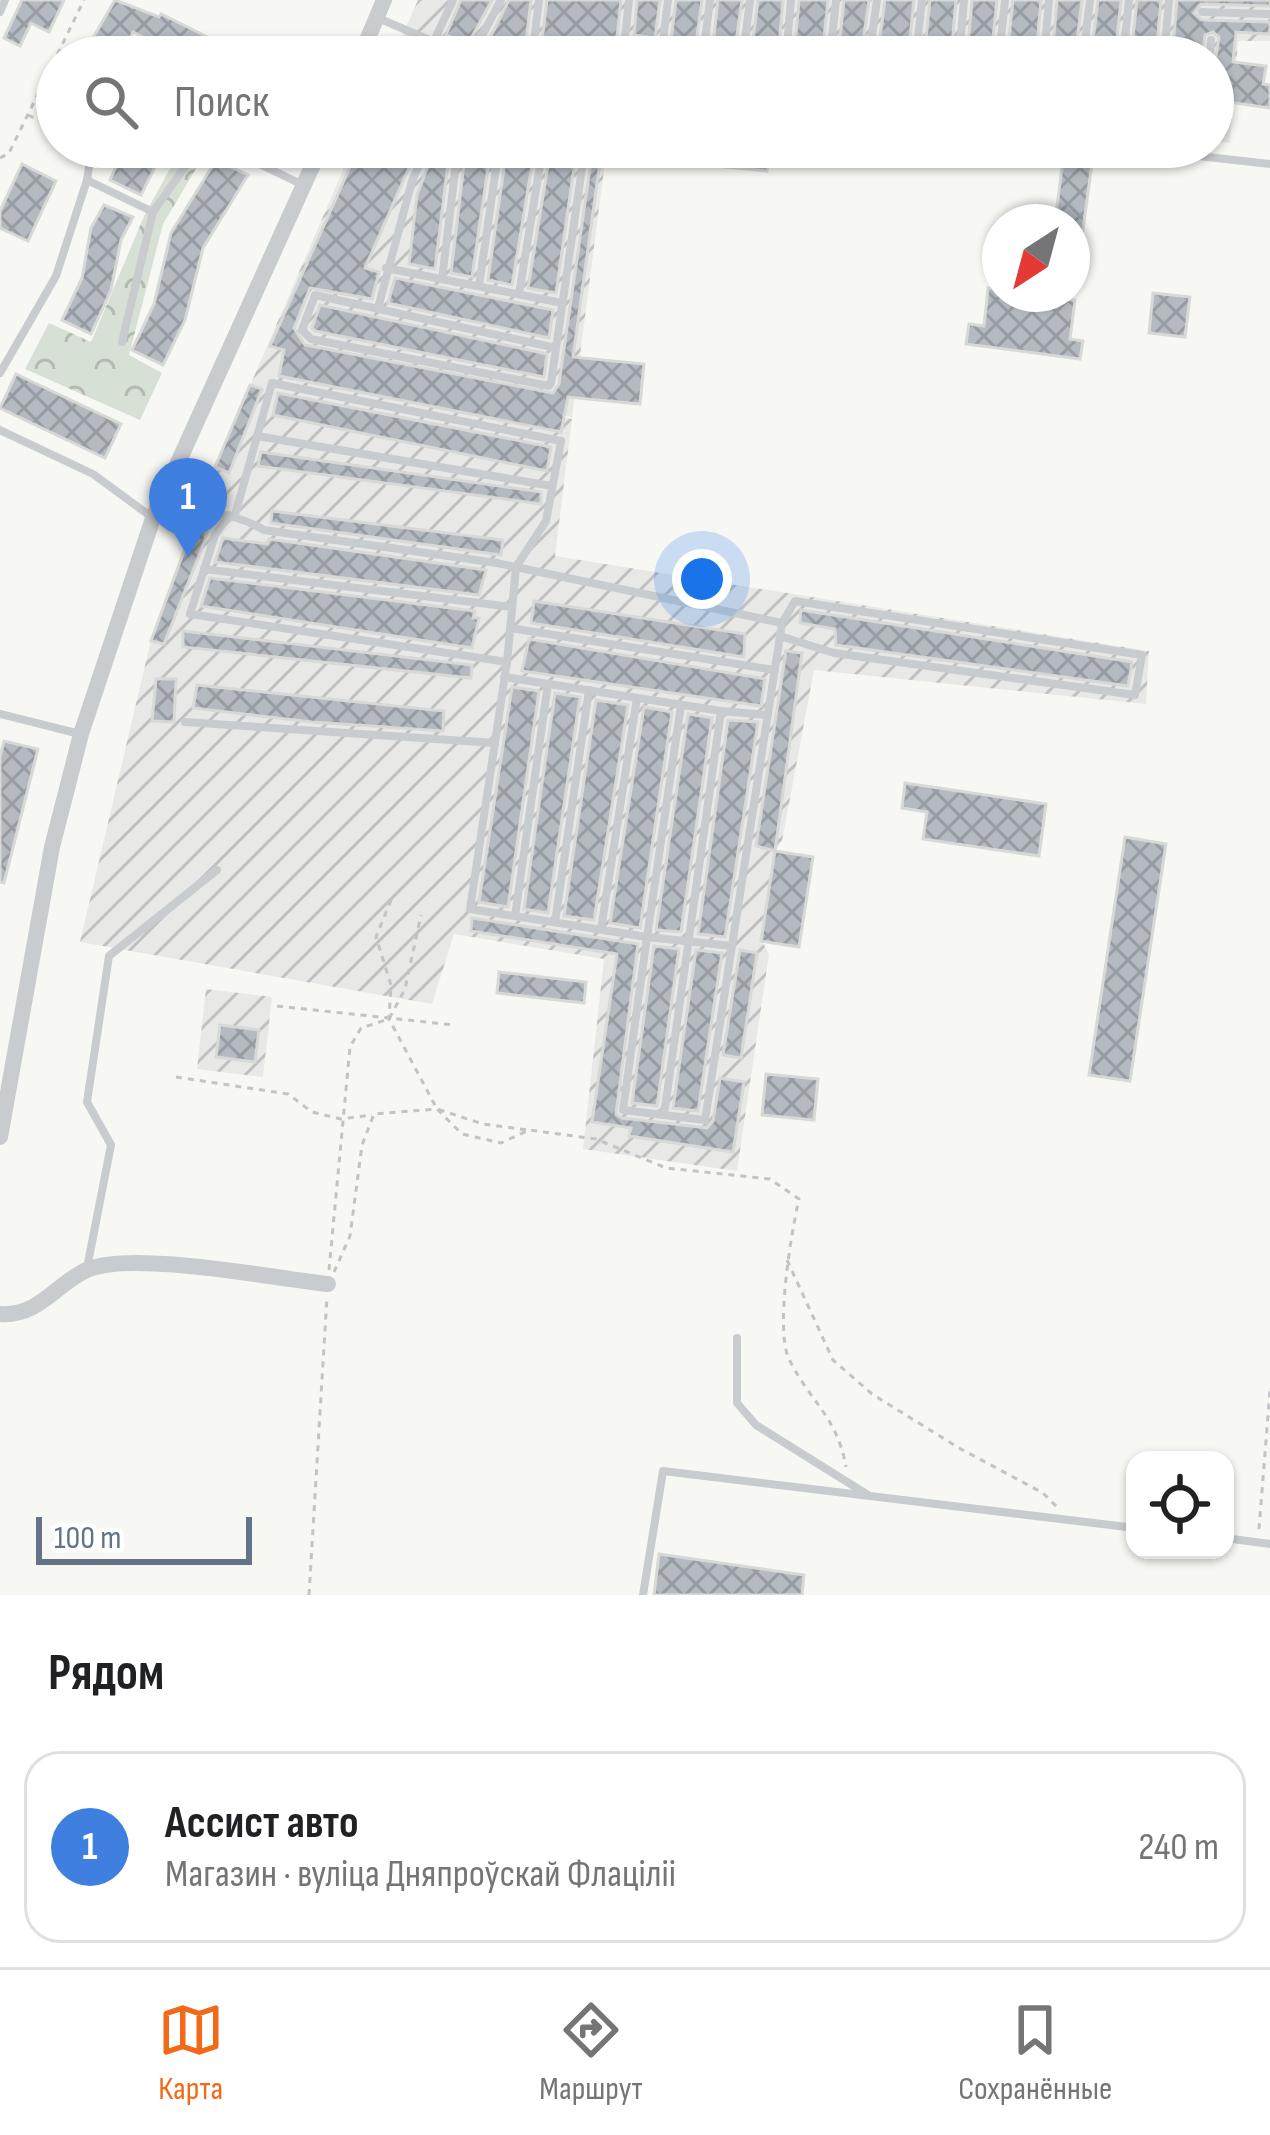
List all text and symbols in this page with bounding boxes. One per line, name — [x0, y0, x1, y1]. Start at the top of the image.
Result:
search box — [36, 36, 1234, 168]
icon: search — [78, 69, 144, 135]
text: Поиск — [174, 75, 269, 130]
north arrow — [982, 204, 1090, 312]
pin: 1 — [149, 458, 227, 557]
your location — [672, 549, 732, 609]
map controls — [1126, 1451, 1234, 1559]
button: locate — [1126, 1451, 1234, 1559]
scale bar — [36, 1511, 252, 1564]
text: 100 m — [54, 1518, 121, 1558]
text: Рядом — [48, 1643, 164, 1704]
text: Ассист авто — [165, 1796, 359, 1851]
text: 1 — [82, 1824, 98, 1871]
text: 240 m — [1138, 1824, 1219, 1871]
text: Магазин · вуліца Дняпроўскай Флаціліі — [165, 1851, 676, 1898]
tab: Карта — [158, 1997, 224, 2109]
tab: Маршрут — [539, 1997, 643, 2109]
tab: Сохранённые — [958, 1997, 1112, 2109]

